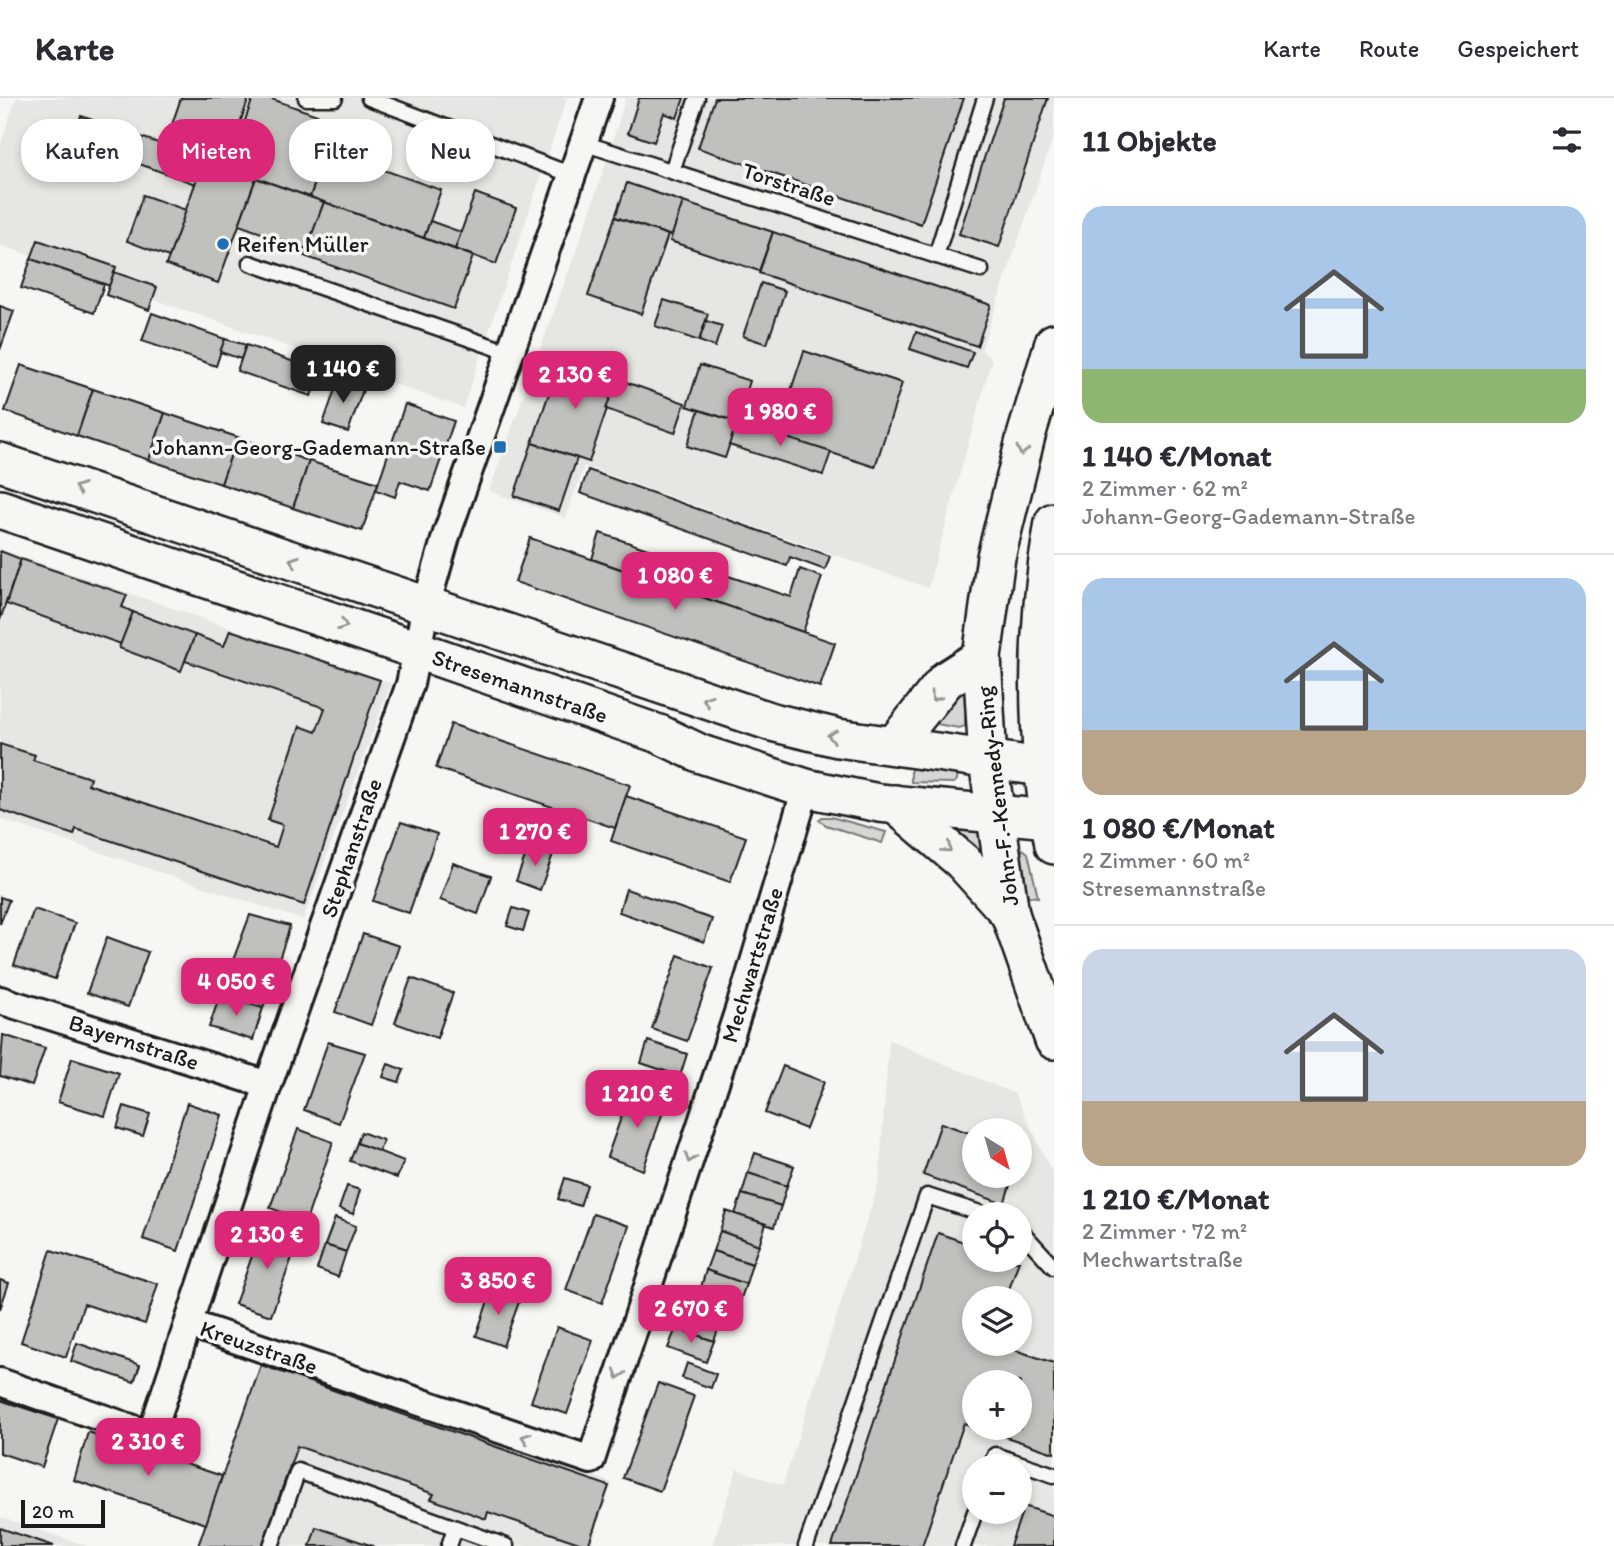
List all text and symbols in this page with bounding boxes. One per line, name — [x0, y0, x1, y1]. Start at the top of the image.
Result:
text: Karte — [35, 29, 114, 68]
text: Karte — [1263, 34, 1321, 63]
text: Route — [1359, 34, 1419, 63]
text: Gespeichert — [1457, 34, 1579, 63]
chip: Kaufen — [21, 119, 143, 182]
chip: Mieten — [157, 119, 275, 182]
chip: Filter — [289, 119, 392, 182]
chip: Neu — [406, 119, 495, 182]
icon: filters — [1548, 121, 1586, 159]
text: 11 Objekte — [1082, 122, 1217, 159]
street label: Torstraße — [739, 156, 839, 212]
place label: Reifen Müller — [237, 230, 369, 258]
marker: Reifen Müller — [215, 236, 231, 252]
icon: home — [1271, 251, 1397, 377]
pin: 1 140 € — [278, 345, 408, 405]
pin: 2 130 € — [510, 352, 640, 411]
text: 1 140 € — [307, 354, 379, 382]
text: 2 130 € — [539, 360, 611, 388]
pin: 1 980 € — [715, 388, 845, 448]
text: 1 980 € — [744, 397, 816, 425]
place label: Johann-Georg-Gademann-Straße — [153, 433, 486, 461]
text: 1 140 €/Monat — [1082, 437, 1271, 474]
marker: Johann-Georg-Gademann-Straße — [492, 439, 508, 455]
one-way arrow — [1016, 445, 1030, 457]
text: 2 Zimmer · 62 m² — [1082, 474, 1248, 502]
one-way arrow — [73, 482, 85, 496]
text: Johann-Georg-Gademann-Straße — [1082, 502, 1415, 530]
pin: 1 080 € — [610, 552, 740, 612]
one-way arrow — [289, 555, 301, 569]
text: 1 080 € — [637, 561, 713, 589]
one-way arrow — [336, 617, 348, 631]
icon: home — [1271, 623, 1397, 749]
street label: Stresemannstraße — [428, 643, 612, 729]
street label: John-F.-Kennedy-Ring — [970, 684, 1024, 908]
one-way arrow — [930, 689, 943, 702]
one-way arrow — [702, 694, 714, 709]
one-way arrow — [826, 730, 838, 745]
street label: Stephanstraße — [314, 775, 388, 921]
pin: 1 270 € — [470, 808, 600, 868]
text: 1 080 €/Monat — [1082, 809, 1274, 846]
text: 1 270 € — [499, 817, 571, 845]
one-way arrow — [939, 840, 952, 852]
text: 2 Zimmer · 60 m² — [1082, 846, 1250, 874]
text: Stresemannstraße — [1082, 874, 1266, 902]
street label: Mechwartstraße — [715, 884, 789, 1046]
pin: 4 050 € — [171, 958, 301, 1018]
text: 4 050 € — [197, 967, 275, 995]
icon: home — [1271, 994, 1397, 1120]
street label: Bayernstraße — [65, 1008, 203, 1076]
pin: 1 210 € — [572, 1070, 702, 1130]
text: 1 210 € — [601, 1079, 673, 1107]
north arrow — [962, 1118, 1032, 1188]
map controls — [962, 1118, 1032, 1524]
one-way arrow — [684, 1152, 698, 1164]
text: 1 210 €/Monat — [1082, 1180, 1269, 1217]
button: locate — [962, 1202, 1032, 1272]
pin: 2 130 € — [202, 1212, 332, 1271]
text: 2 Zimmer · 72 m² — [1082, 1217, 1247, 1245]
text: 2 130 € — [231, 1220, 303, 1248]
text: Mechwartstraße — [1082, 1245, 1243, 1273]
pin: 3 850 € — [433, 1258, 563, 1317]
text: 3 850 € — [461, 1266, 535, 1294]
pin: 2 670 € — [626, 1286, 756, 1345]
button: layers — [962, 1286, 1032, 1356]
text: 2 670 € — [654, 1294, 728, 1322]
street label: Kreuzstraße — [197, 1314, 321, 1380]
one-way arrow — [613, 1368, 627, 1380]
button: + — [962, 1370, 1032, 1440]
pin: 2 310 € — [83, 1418, 213, 1478]
text: 2 310 € — [112, 1427, 184, 1455]
one-way arrow — [521, 1432, 533, 1446]
button: − — [962, 1454, 1032, 1524]
scale bar — [21, 1497, 105, 1529]
text: 20 m — [32, 1500, 74, 1523]

